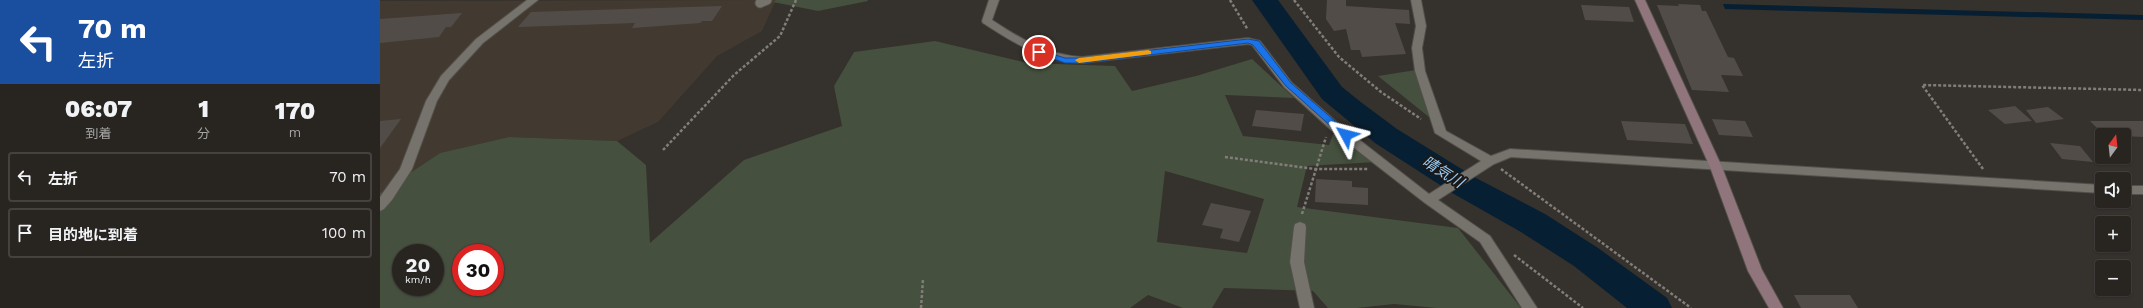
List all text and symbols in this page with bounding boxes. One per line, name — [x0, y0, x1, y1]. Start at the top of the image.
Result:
text: 70 m — [78, 12, 147, 45]
icon: left — [12, 16, 64, 68]
pin — [1022, 35, 1056, 69]
icon: arrive — [1028, 41, 1050, 63]
text: 左折 — [78, 50, 114, 71]
text: 06:07 — [65, 95, 132, 123]
text: 1 — [198, 95, 209, 123]
text: 170 — [275, 97, 315, 125]
position arrow — [1325, 114, 1367, 156]
text: m — [289, 125, 301, 140]
text: 到着 — [86, 126, 112, 141]
text: 分 — [197, 126, 210, 141]
north arrow — [2095, 128, 2131, 164]
map controls — [2095, 128, 2131, 296]
water label: 晴気川 — [1419, 152, 1469, 193]
icon: left — [14, 166, 36, 188]
text: 70 m — [329, 168, 366, 186]
text: 左折 — [48, 170, 78, 188]
button: sound — [2095, 172, 2131, 208]
button: + — [2095, 216, 2131, 252]
icon: arrive — [14, 222, 36, 244]
text: 100 m — [322, 224, 366, 242]
text: 目的地に到着 — [48, 226, 138, 244]
speed limit sign: 30 — [452, 244, 504, 296]
text: 20 — [406, 253, 430, 277]
button: − — [2095, 260, 2131, 296]
text: km/h — [405, 274, 431, 285]

